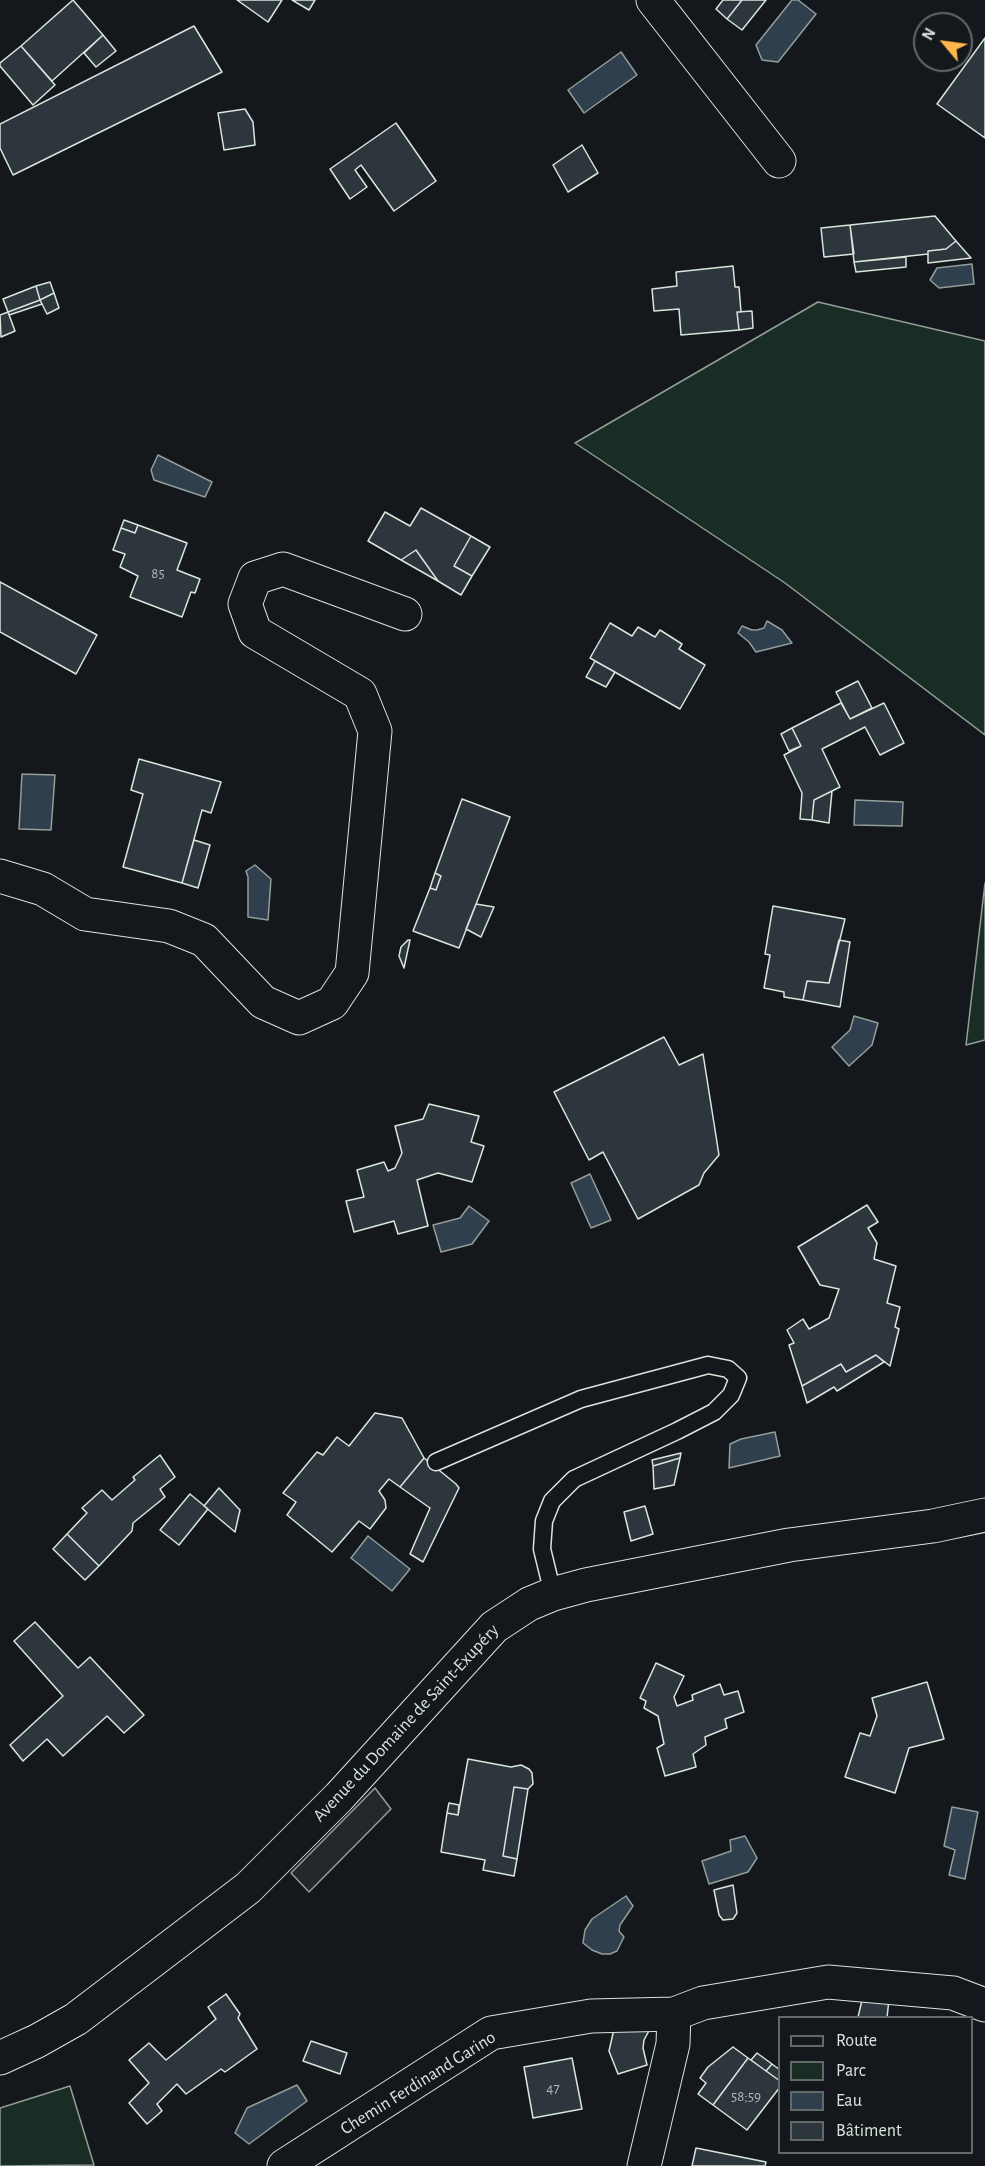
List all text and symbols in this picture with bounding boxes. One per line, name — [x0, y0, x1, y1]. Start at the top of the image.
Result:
north arrow — [913, 12, 973, 72]
text: N — [919, 25, 939, 43]
house number: 85 — [151, 564, 165, 582]
street label: Avenue du Domaine de Saint-Exupéry — [308, 1620, 504, 1826]
legend — [778, 2016, 973, 2154]
street label: Chemin Ferdinand Garino — [336, 2026, 500, 2140]
text: Route — [836, 2032, 877, 2050]
text: Parc — [836, 2062, 866, 2080]
house number: 47 — [546, 2079, 560, 2097]
house number: 58;59 — [731, 2087, 761, 2105]
text: Eau — [836, 2092, 862, 2110]
text: Bâtiment — [836, 2122, 902, 2140]

